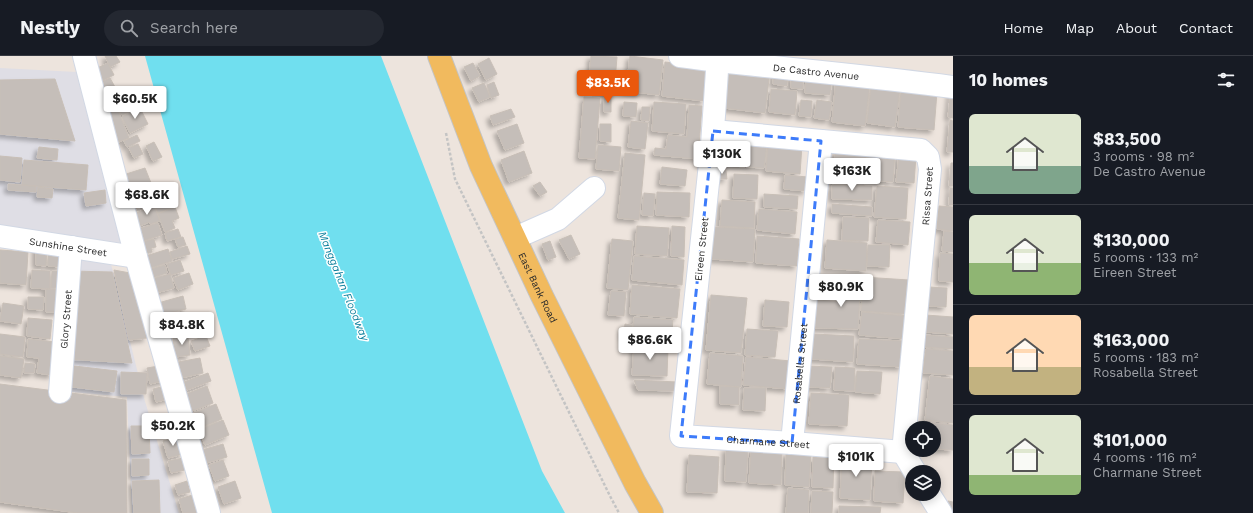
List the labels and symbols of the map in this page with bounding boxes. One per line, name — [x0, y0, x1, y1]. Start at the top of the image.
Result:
street label: De Castro Avenue — [772, 62, 860, 82]
pin: $83.5K — [575, 70, 641, 104]
pin: $60.5K — [102, 86, 168, 120]
pin: $130K — [694, 141, 750, 175]
pin: $163K — [824, 158, 880, 192]
street label: Rissa Street — [920, 166, 935, 226]
pin: $68.6K — [114, 182, 180, 216]
street label: Eireen Street — [693, 216, 710, 282]
water label: Manggahan Floodway — [316, 229, 372, 344]
street label: Sunshine Street — [29, 236, 109, 259]
street label: East Bank Road — [516, 251, 559, 325]
pin: $80.9K — [808, 274, 874, 308]
street label: Glory Street — [58, 289, 74, 349]
pin: $84.8K — [149, 312, 215, 346]
street label: Rosabella Street — [791, 322, 810, 404]
pin: $86.6K — [617, 327, 683, 361]
pin: $50.2K — [140, 413, 206, 447]
street label: Charmane Street — [726, 434, 811, 450]
pin: $101K — [828, 444, 884, 478]

